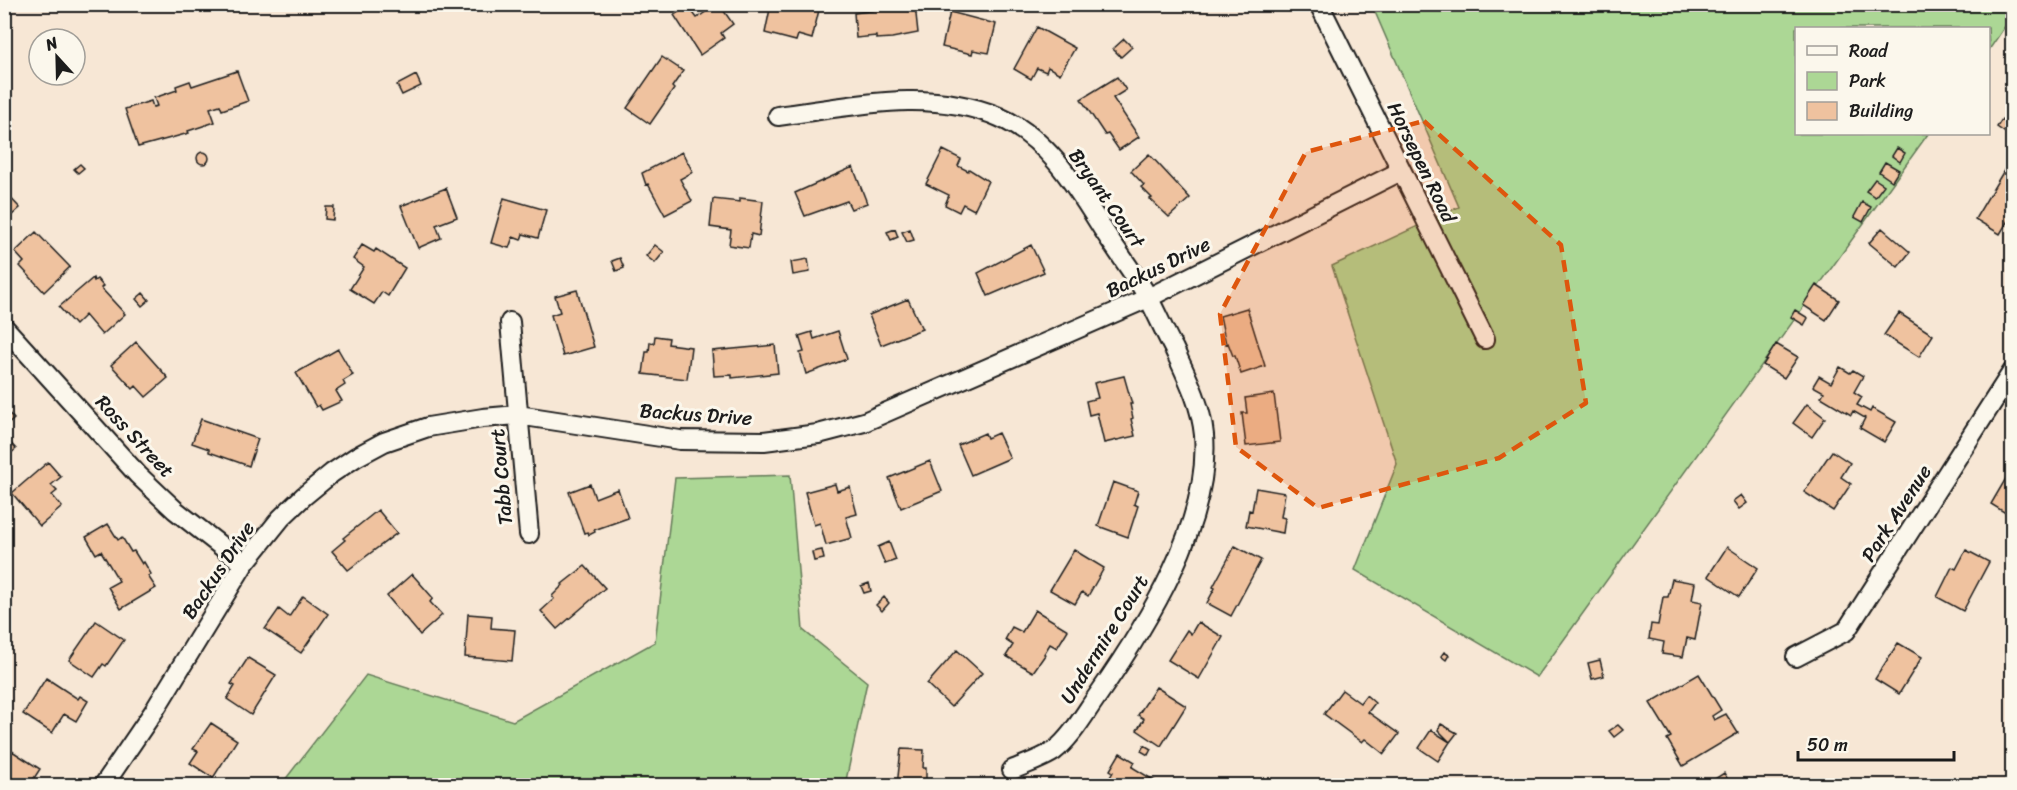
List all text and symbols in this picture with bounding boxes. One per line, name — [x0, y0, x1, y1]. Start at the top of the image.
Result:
north arrow — [27, 27, 87, 87]
legend — [1795, 27, 1990, 135]
text: N — [40, 28, 63, 59]
text: Road — [1849, 35, 1889, 67]
text: Park — [1849, 65, 1886, 97]
text: Building — [1849, 95, 1913, 127]
street label: Horsepen Road — [1377, 96, 1467, 230]
street label: Bryant Court — [1059, 141, 1155, 256]
street label: Backus Drive — [1100, 227, 1217, 308]
street label: Ross Street — [86, 386, 183, 486]
street label: Backus Drive — [639, 393, 753, 436]
street label: Tabb Court — [480, 427, 523, 527]
street label: Park Avenue — [1852, 457, 1941, 569]
street label: Backus Drive — [172, 514, 264, 627]
street label: Undermire Court — [1051, 567, 1158, 711]
scale bar — [1798, 724, 1954, 762]
text: 50 m — [1807, 729, 1848, 761]

